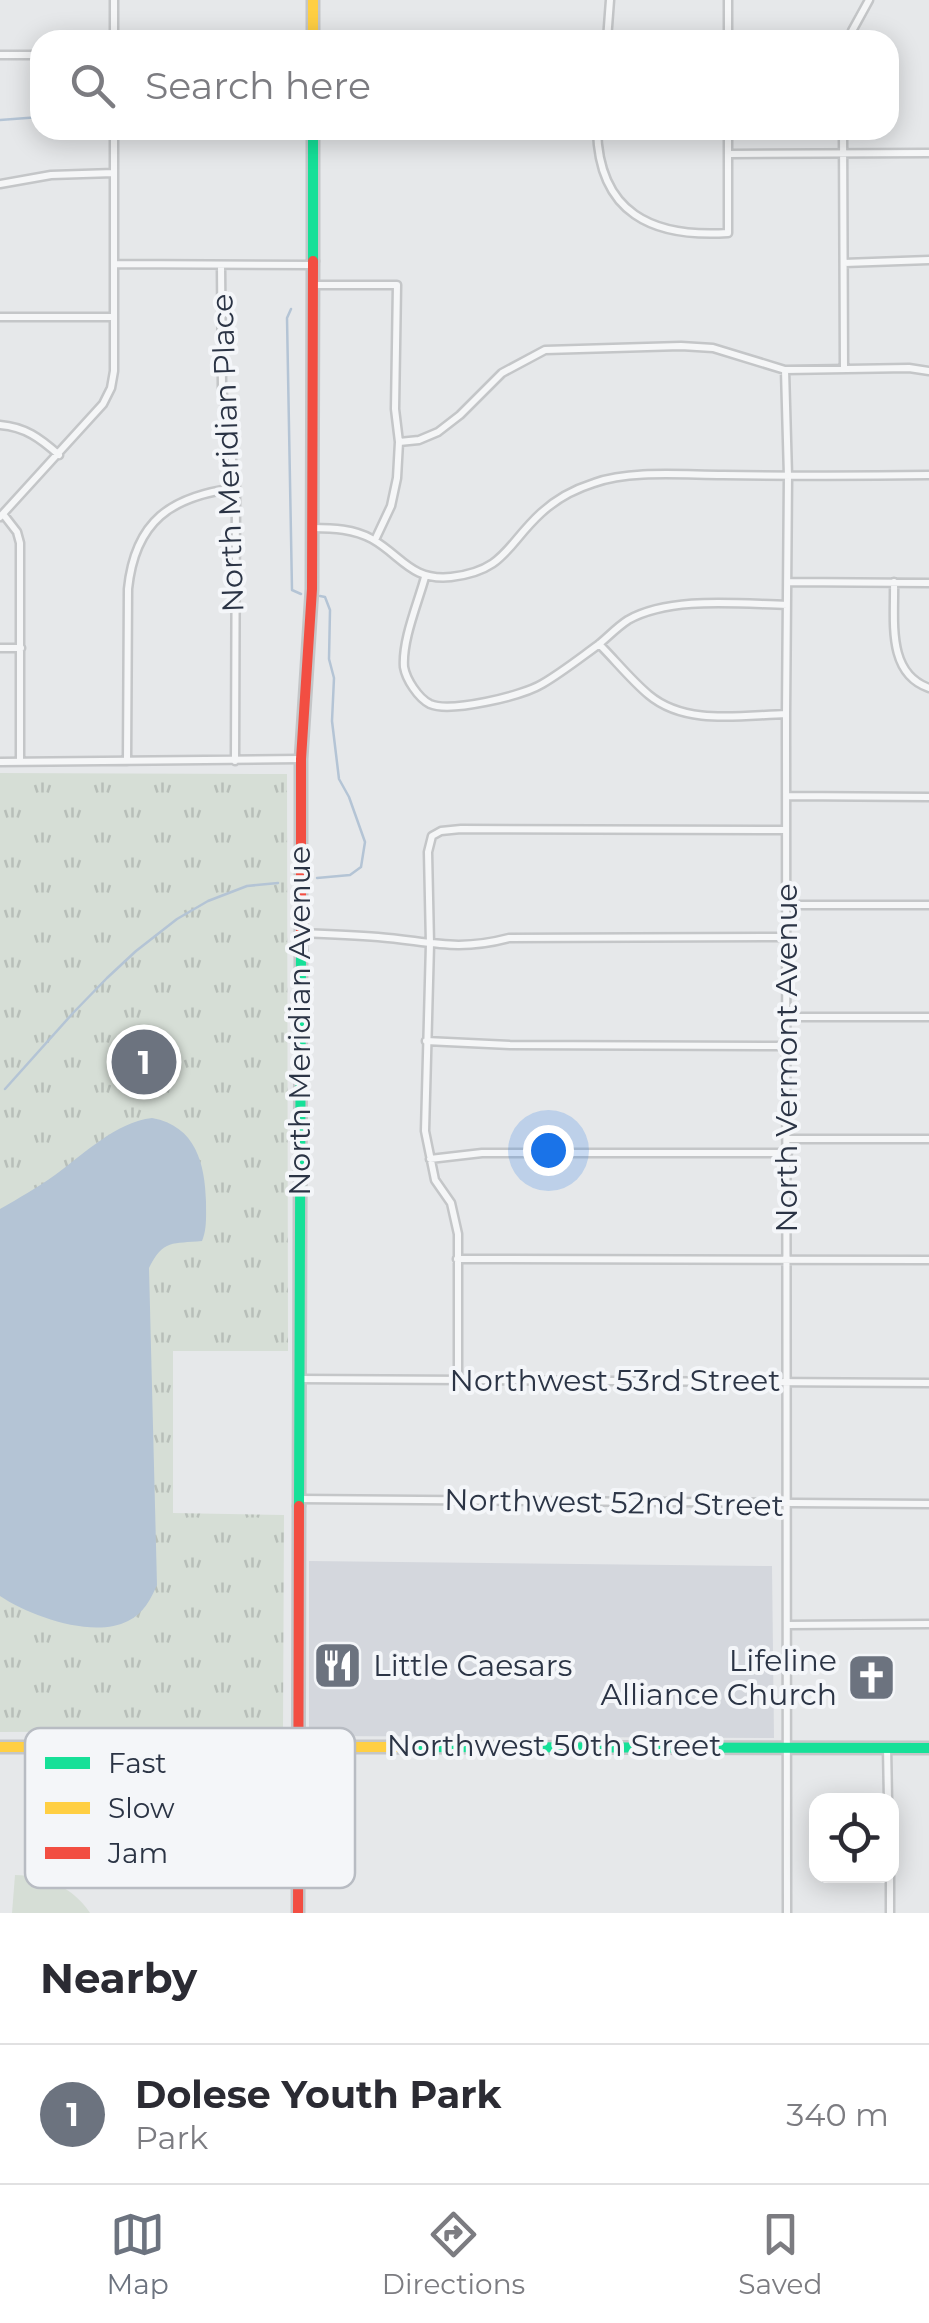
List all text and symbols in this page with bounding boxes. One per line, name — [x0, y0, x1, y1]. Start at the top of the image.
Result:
search box — [30, 30, 899, 140]
icon: search — [65, 58, 120, 113]
text: Search here — [145, 62, 371, 109]
street label: North Meridian Place — [203, 293, 252, 613]
street label: North Meridian Avenue — [281, 846, 318, 1196]
street label: North Vermont Avenue — [768, 883, 805, 1233]
pin: 1 — [112, 1024, 176, 1100]
your location — [523, 1125, 574, 1176]
street label: Northwest 53rd Street — [450, 1362, 780, 1399]
street label: Northwest 52nd Street — [444, 1481, 784, 1524]
restaurant icon: Little Caesars — [312, 1640, 364, 1692]
place label: Lifeline Alliance Church — [600, 1642, 837, 1713]
place label: Little Caesars — [373, 1647, 572, 1684]
church icon: Lifeline Alliance Church — [846, 1652, 898, 1704]
street label: Northwest 50th Street — [387, 1727, 721, 1764]
legend — [25, 1728, 355, 1888]
text: Fast — [108, 1746, 167, 1780]
text: Slow — [108, 1791, 175, 1825]
map controls — [809, 1793, 899, 1883]
button: locate — [809, 1793, 899, 1883]
text: Jam — [107, 1836, 168, 1870]
text: Nearby — [40, 1952, 197, 2004]
text: Dolese Youth Park — [135, 2071, 501, 2118]
text: 1 — [66, 2095, 79, 2134]
text: 340 m — [786, 2095, 889, 2134]
text: Park — [135, 2118, 208, 2157]
tab: Map — [107, 2207, 169, 2301]
tab: Directions — [382, 2207, 525, 2301]
tab: Saved — [738, 2207, 822, 2301]

